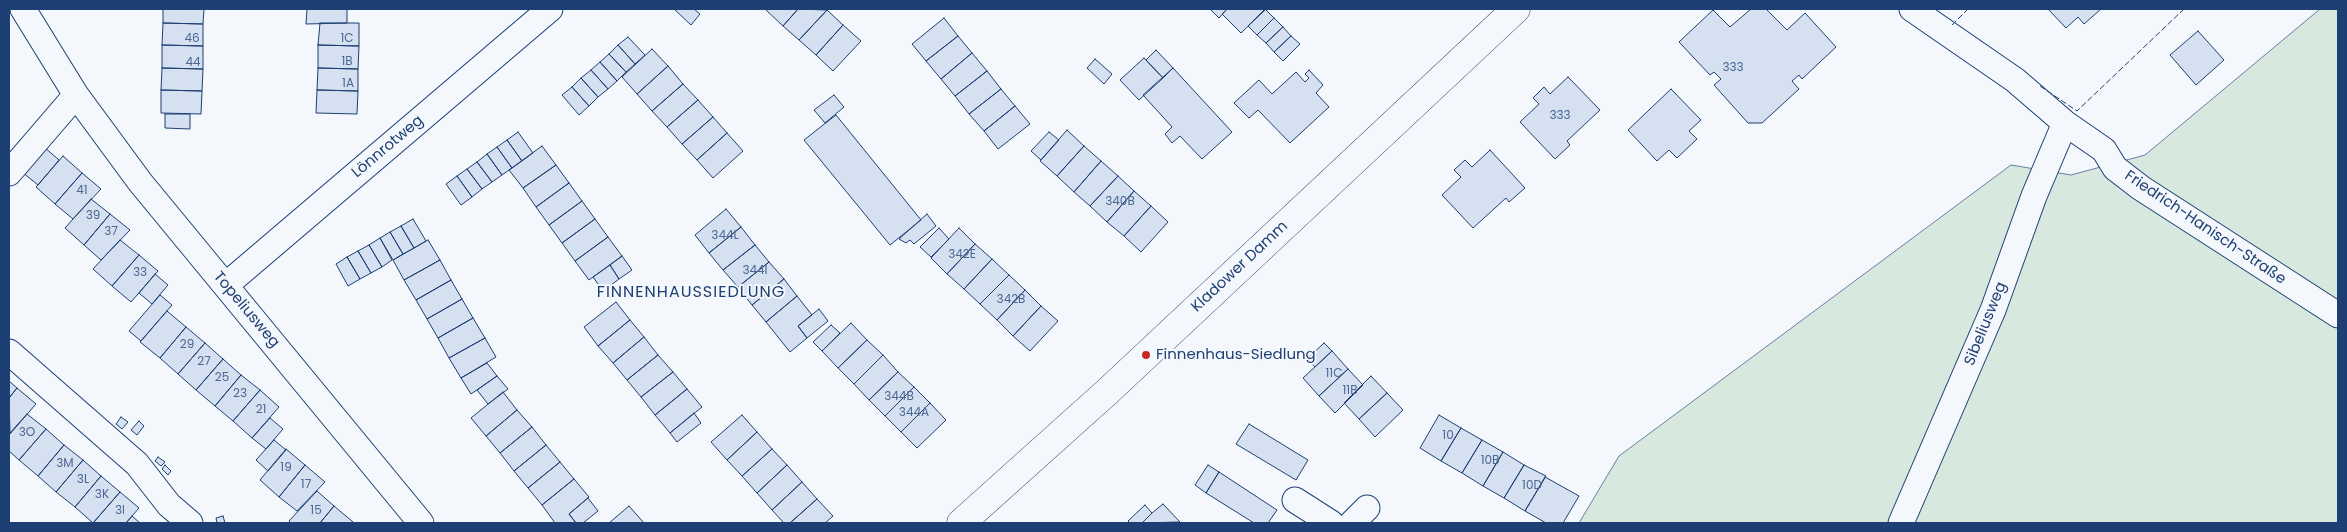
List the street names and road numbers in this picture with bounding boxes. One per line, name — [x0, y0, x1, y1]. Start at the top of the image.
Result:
street label: Lönnrotweg — [349, 112, 427, 182]
street label: Friedrich-Hanisch-Straße — [2121, 167, 2289, 289]
street label: Kladower Damm — [1188, 218, 1292, 316]
street label: Topeliusweg — [209, 268, 283, 352]
street label: Sibeliusweg — [1961, 280, 2011, 368]

